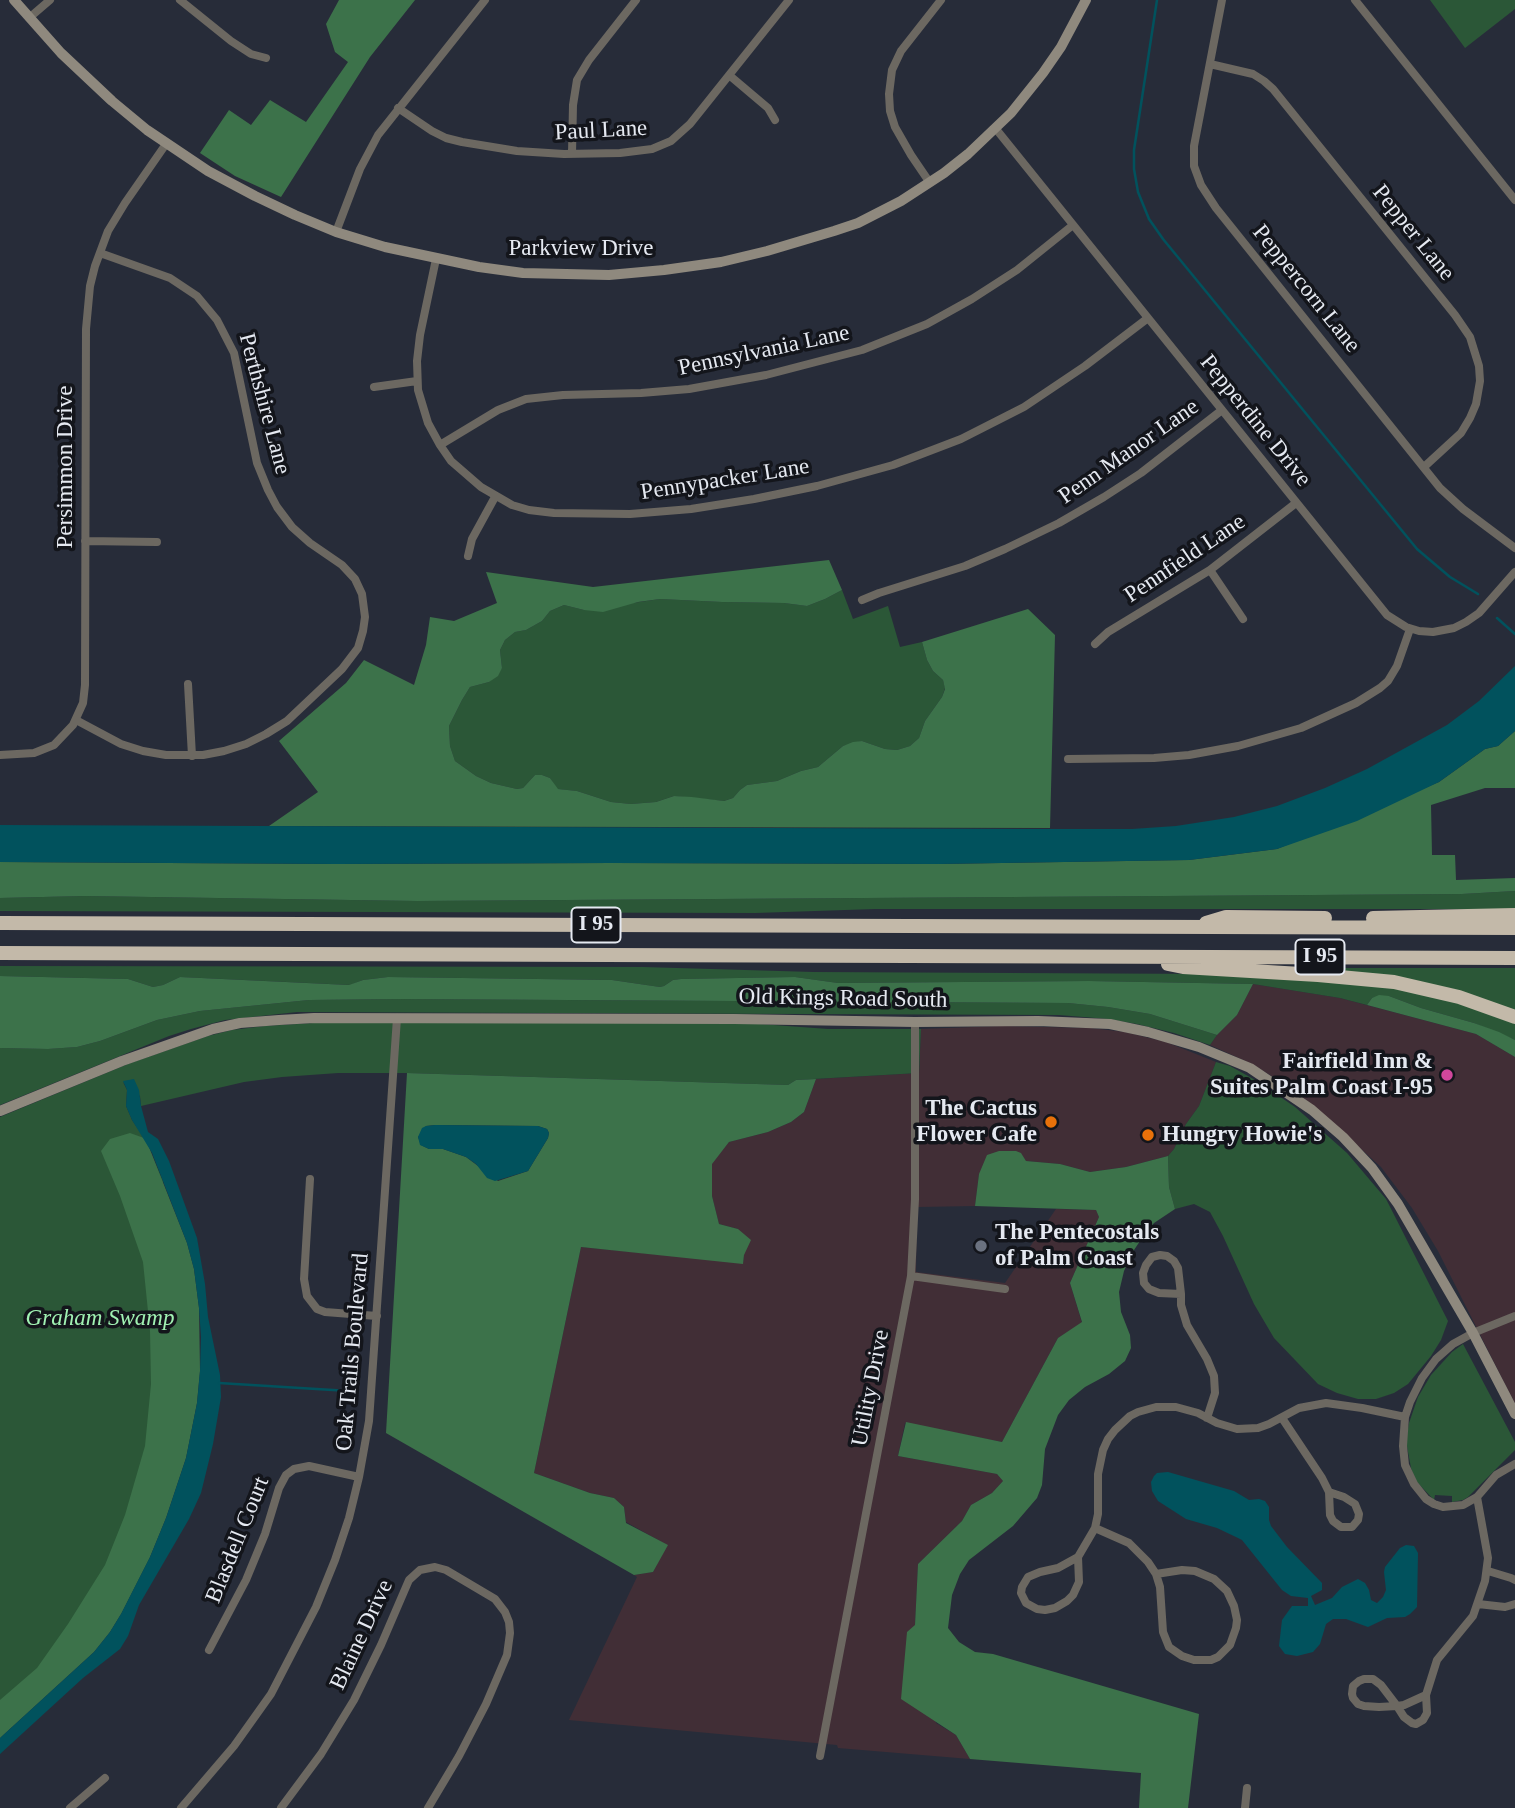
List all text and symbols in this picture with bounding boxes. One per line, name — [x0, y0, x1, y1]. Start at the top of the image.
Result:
street label: Paul Lane — [554, 115, 648, 147]
street label: Pepper Lane — [1366, 179, 1460, 287]
street label: Peppercorn Lane — [1246, 220, 1366, 358]
street label: Parkview Drive — [509, 235, 653, 263]
street label: Pennsylvania Lane — [676, 319, 852, 383]
street label: Perthshire Lane — [232, 330, 296, 478]
street label: Pepperdine Drive — [1193, 350, 1317, 492]
street label: Persimmon Drive — [52, 386, 80, 548]
street label: Penn Manor Lane — [1054, 393, 1204, 511]
street label: Pennypacker Lane — [639, 453, 811, 507]
street label: Pennfield Lane — [1119, 508, 1251, 610]
road number: I 95 — [572, 908, 620, 942]
road number: I 95 — [1296, 940, 1344, 974]
street label: Old Kings Road South — [738, 983, 948, 1015]
place label: Fairfield Inn & Suites Palm Coast I-95 — [1210, 1048, 1433, 1102]
marker: Fairfield Inn & Suites Palm Coast I-95 — [1439, 1067, 1455, 1083]
place label: The Cactus Flower Cafe — [916, 1095, 1037, 1149]
marker: The Cactus Flower Cafe — [1043, 1114, 1059, 1130]
place label: Hungry Howie's — [1162, 1121, 1322, 1149]
marker: Hungry Howie's — [1140, 1127, 1156, 1143]
place label: The Pentecostals of Palm Coast — [995, 1219, 1159, 1273]
marker: The Pentecostals of Palm Coast — [973, 1238, 989, 1254]
street label: Oak Trails Boulevard — [331, 1252, 375, 1452]
park label: Graham Swamp — [26, 1305, 174, 1333]
street label: Utility Drive — [846, 1327, 896, 1449]
street label: Blasdell Court — [200, 1473, 276, 1607]
street label: Blaine Drive — [325, 1576, 399, 1694]

